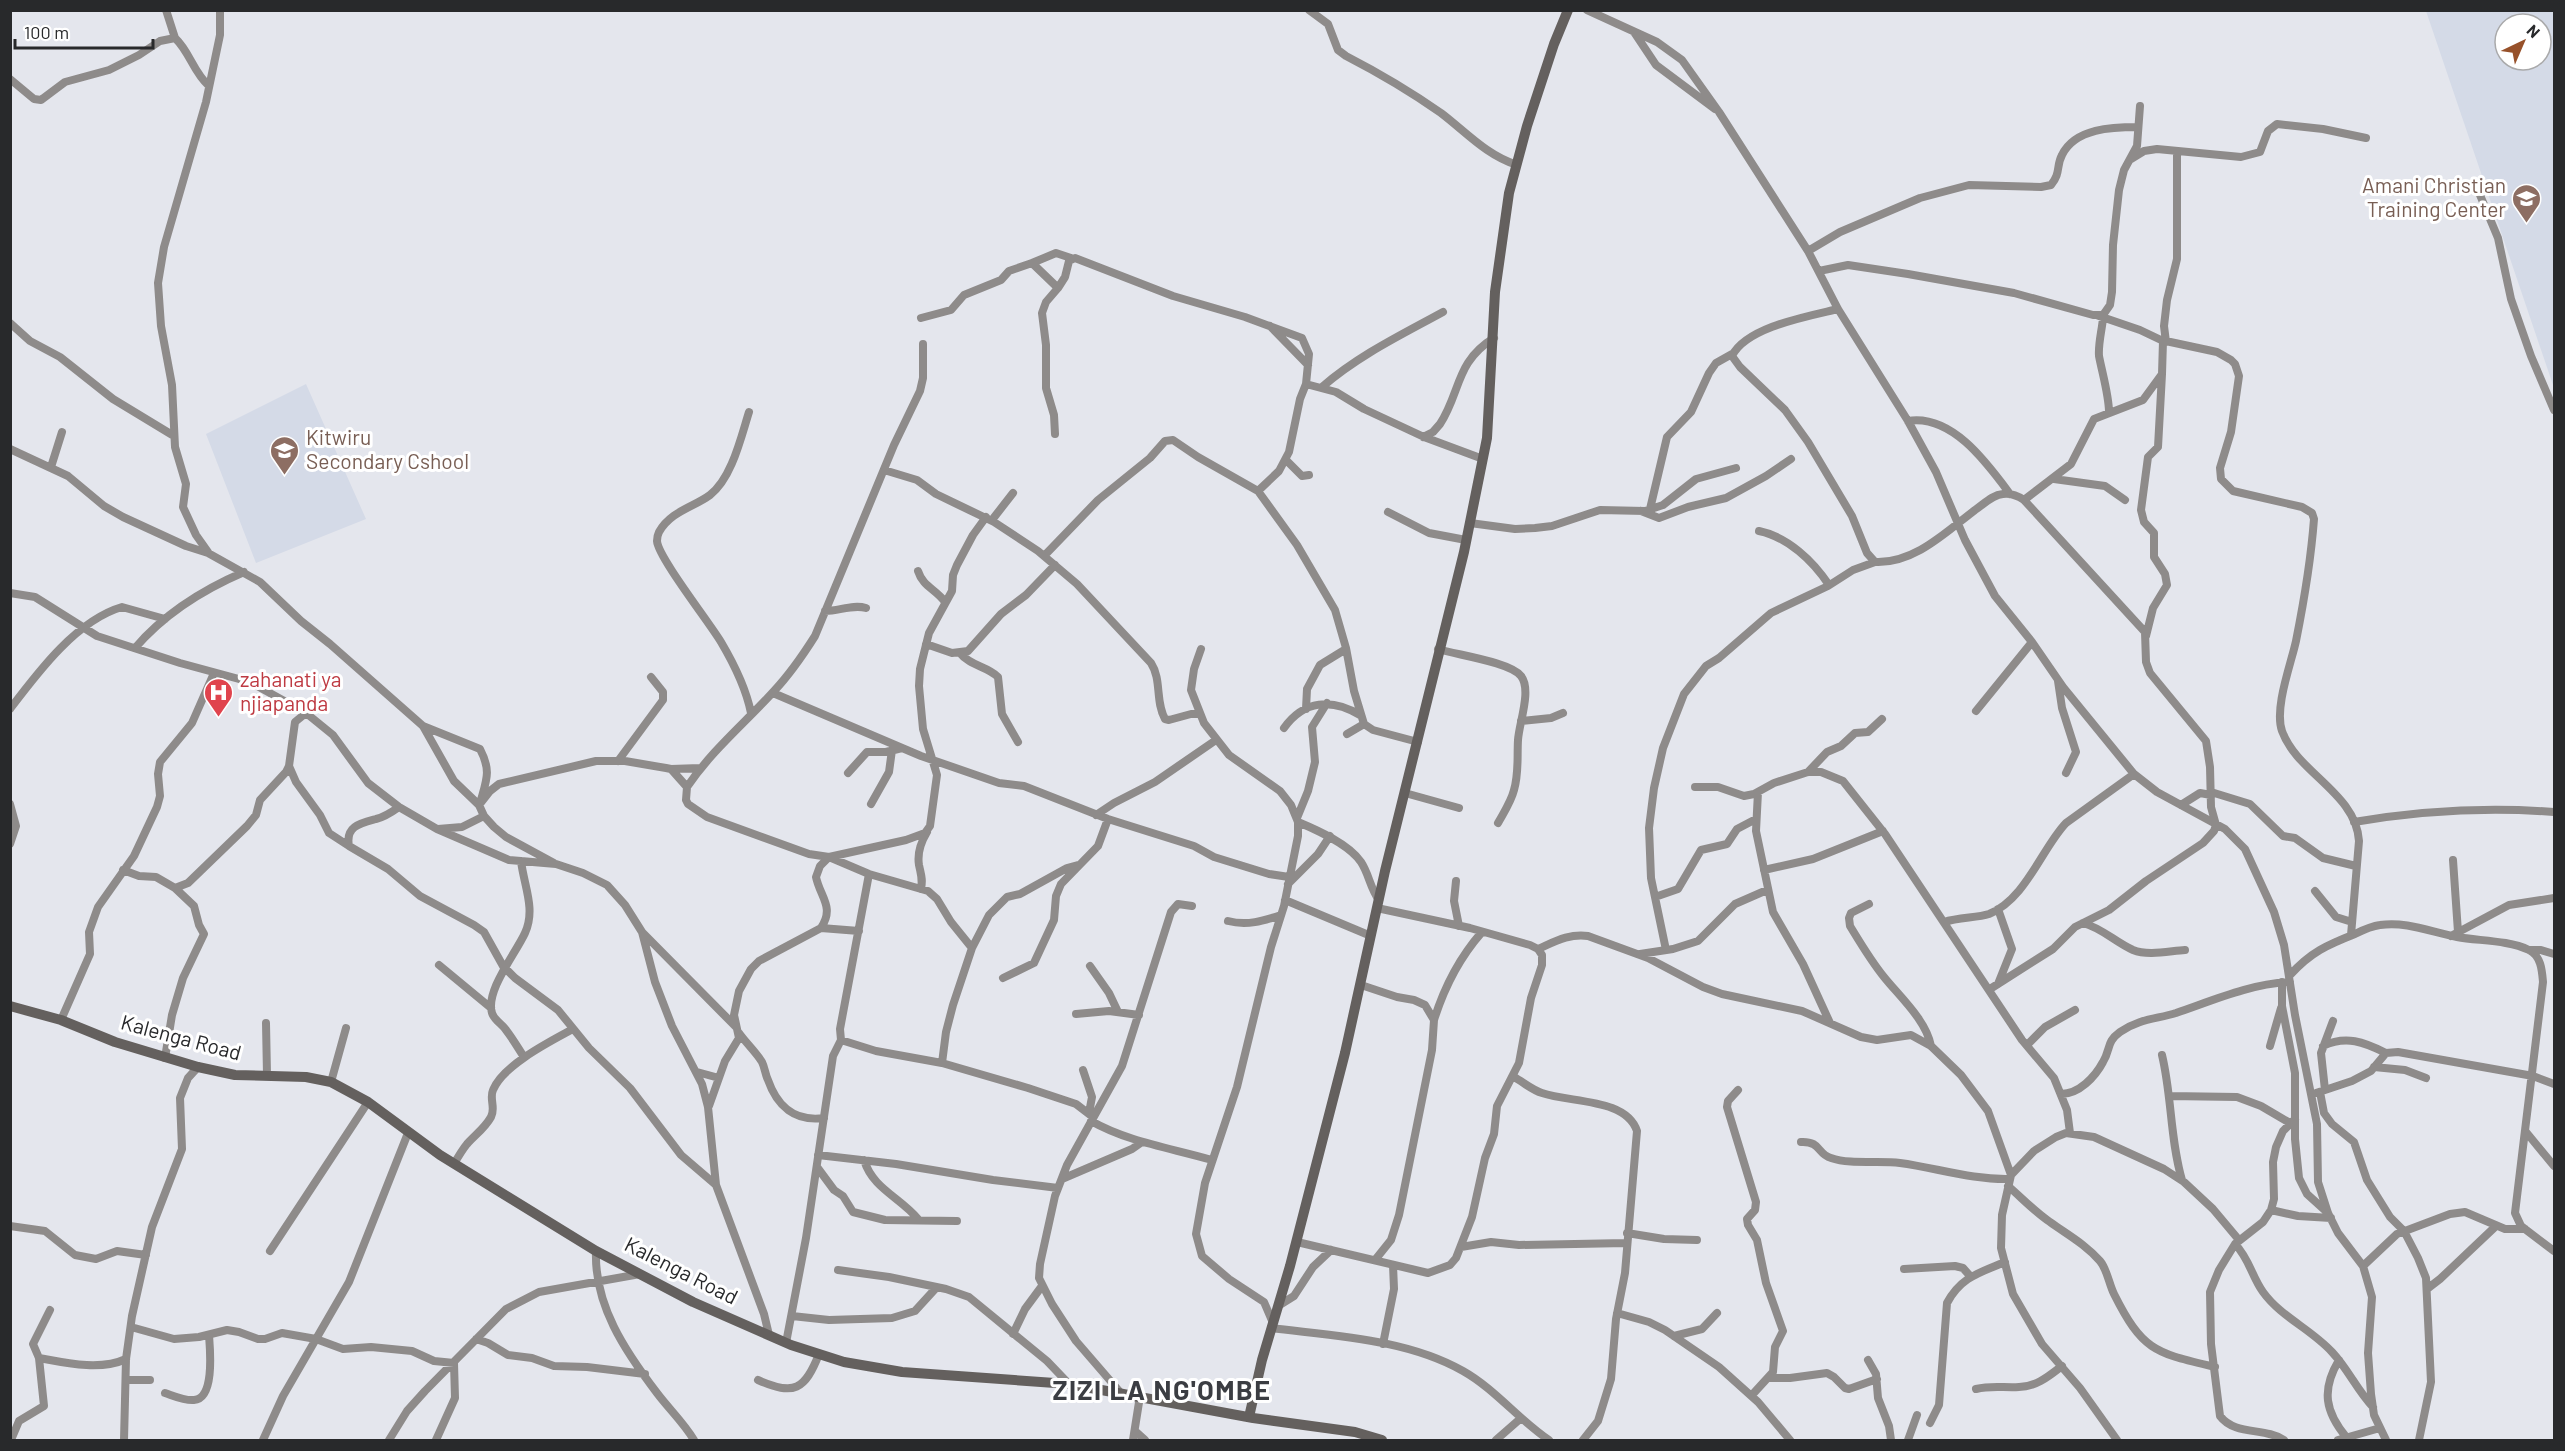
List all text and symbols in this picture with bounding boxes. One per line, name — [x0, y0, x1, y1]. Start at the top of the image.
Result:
scale bar — [15, 12, 153, 50]
north arrow — [2493, 12, 2553, 72]
text: N — [2523, 20, 2544, 41]
text: 100 m — [24, 21, 69, 43]
place label: Amani Christian Training Center — [2362, 172, 2506, 221]
school or university icon: Amani Christian Training Center — [2511, 182, 2543, 224]
place label: Kitwiru Secondary Cshool — [306, 424, 469, 473]
school or university icon: Kitwiru Secondary Cshool — [269, 434, 301, 476]
place label: zahanati ya njiapanda — [240, 666, 341, 715]
hospital icon: zahanati ya njiapanda — [203, 676, 235, 718]
street label: Kalenga Road — [118, 1008, 244, 1065]
street label: Kalenga Road — [621, 1230, 742, 1309]
district label: ZIZI LA NG'OMBE — [1052, 1373, 1272, 1405]

